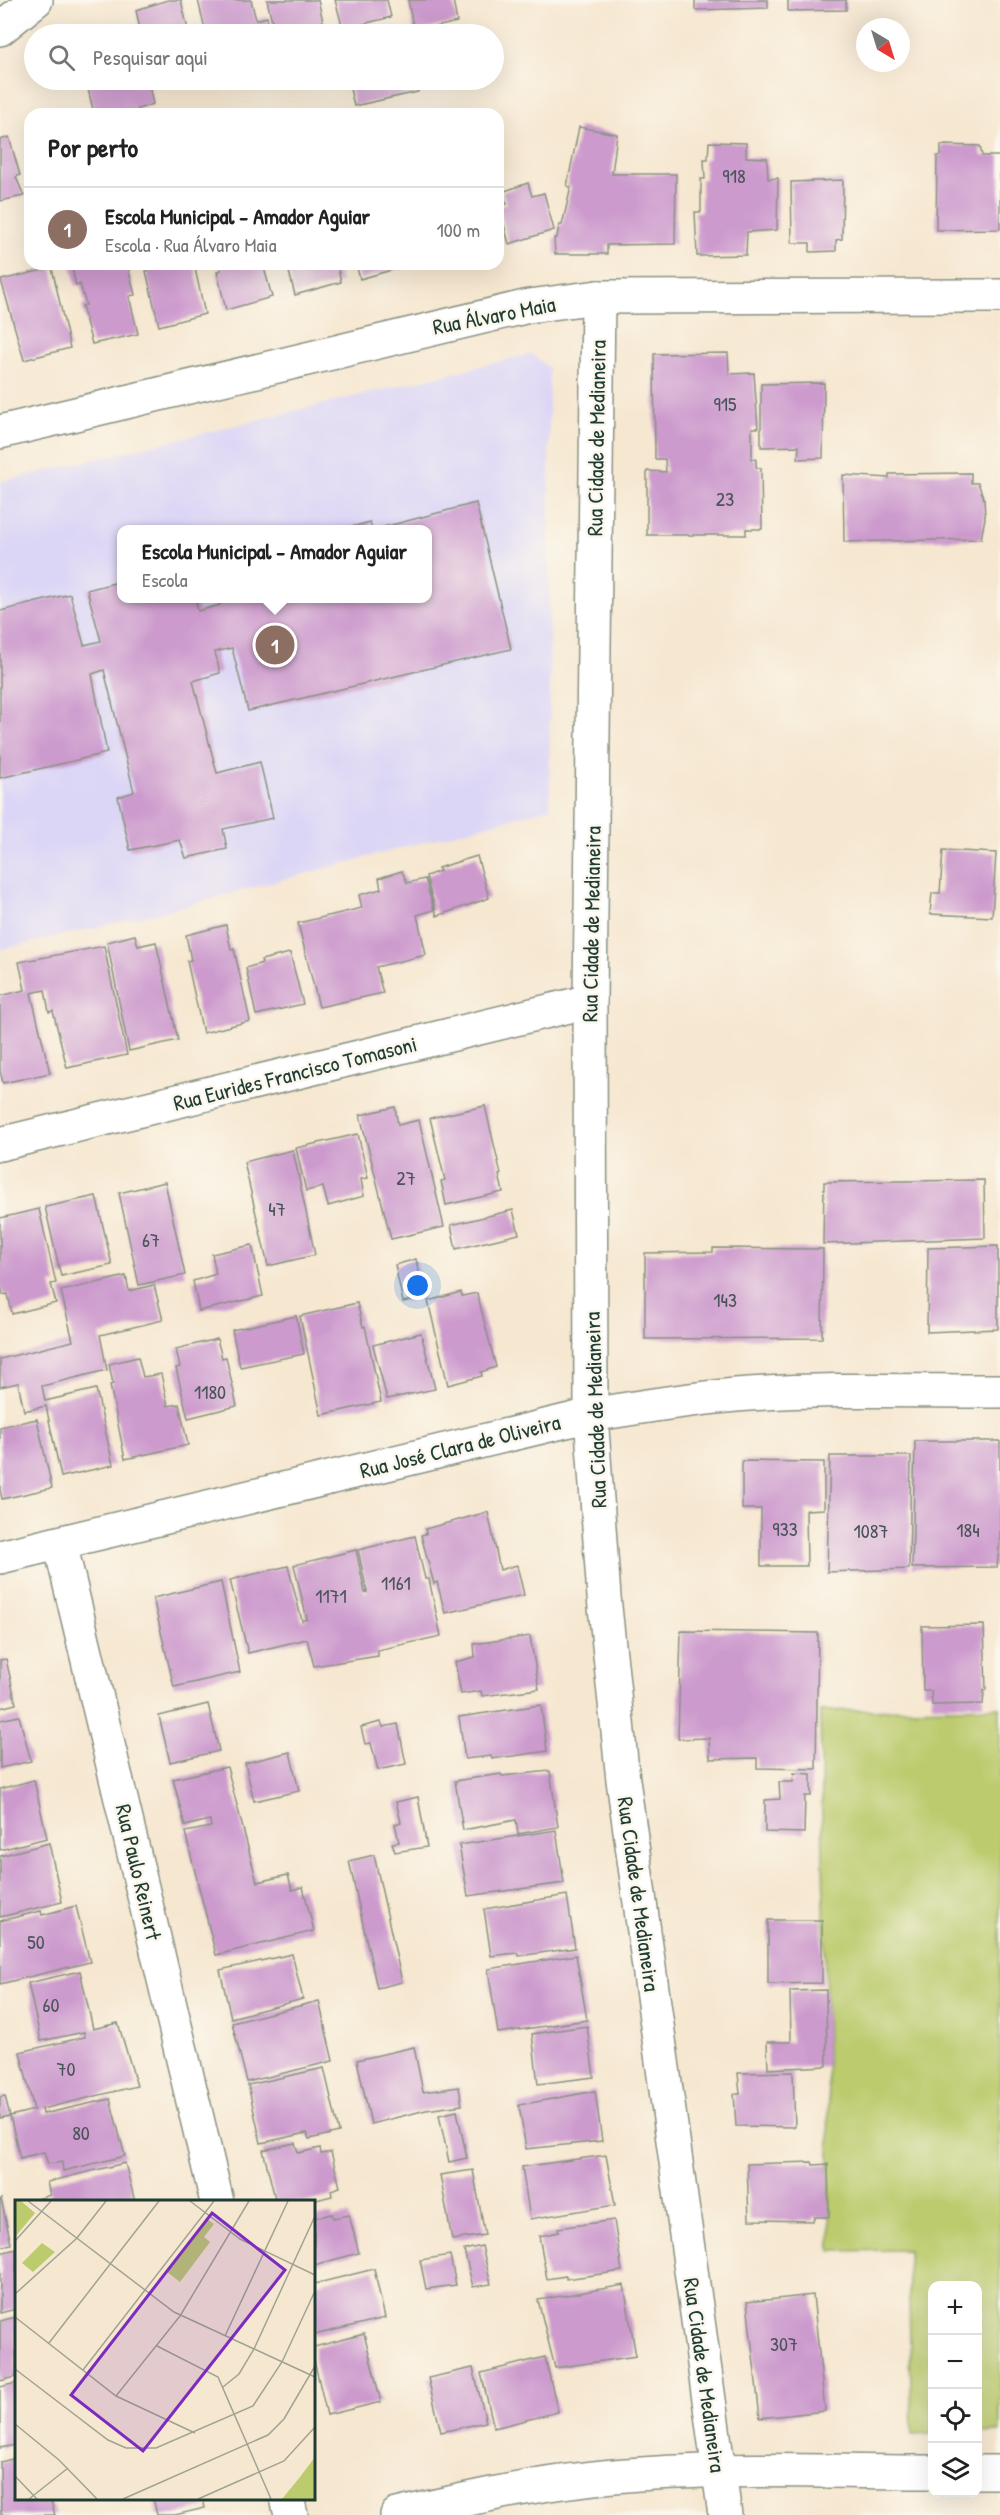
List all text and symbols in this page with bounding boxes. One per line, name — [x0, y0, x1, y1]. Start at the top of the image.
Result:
north arrow — [856, 18, 910, 72]
search box — [24, 24, 504, 90]
icon: search — [45, 41, 78, 74]
text: Pesquisar aqui — [93, 42, 208, 72]
text: Por perto — [48, 130, 138, 165]
house number: 918 — [722, 162, 746, 189]
text: Escola Municipal - Amador Aguiar — [105, 201, 370, 231]
text: 1 — [64, 216, 71, 243]
text: 100 m — [437, 216, 480, 243]
text: Escola · Rua Álvaro Maia — [105, 231, 277, 258]
street label: Rua Álvaro Maia — [430, 288, 558, 342]
street label: Rua Cidade de Medianeira — [579, 339, 613, 536]
house number: 915 — [713, 390, 737, 417]
house number: 23 — [716, 485, 734, 512]
popup — [117, 525, 432, 603]
text: Escola Municipal - Amador Aguiar — [142, 536, 407, 566]
text: Escola — [142, 566, 188, 593]
pin: 1 — [256, 622, 294, 668]
street label: Rua Cidade de Medianeira — [574, 825, 608, 1022]
street label: Rua Eurides Francisco Tomasoni — [170, 1028, 420, 1118]
house number: 27 — [396, 1164, 416, 1191]
house number: 47 — [268, 1195, 286, 1222]
house number: 67 — [142, 1226, 160, 1253]
your location — [403, 1271, 432, 1300]
house number: 143 — [713, 1286, 737, 1313]
street label: Rua Cidade de Medianeira — [577, 1311, 613, 1509]
house number: 1180 — [194, 1378, 226, 1405]
street label: Rua José Clara de Oliveira — [357, 1407, 564, 1485]
house number: 933 — [772, 1515, 798, 1542]
house number: 184 — [956, 1516, 980, 1543]
house number: 1087 — [854, 1517, 888, 1544]
house number: 1161 — [381, 1569, 411, 1596]
house number: 1171 — [315, 1582, 347, 1609]
street label: Rua Cidade de Medianeira — [610, 1795, 668, 1994]
street label: Rua Paulo Reinert — [109, 1801, 169, 1943]
house number: 50 — [27, 1928, 45, 1955]
house number: 60 — [43, 1991, 60, 2018]
house number: 70 — [57, 2055, 75, 2082]
house number: 80 — [72, 2119, 90, 2146]
inset map — [15, 2200, 315, 2500]
street label: Rua Cidade de Medianeira — [676, 2276, 734, 2475]
map controls — [928, 2281, 982, 2497]
button: + — [928, 2281, 982, 2335]
house number: 307 — [770, 2330, 798, 2357]
button: − — [928, 2335, 982, 2389]
button: locate — [928, 2389, 982, 2443]
button: layers — [928, 2443, 982, 2497]

